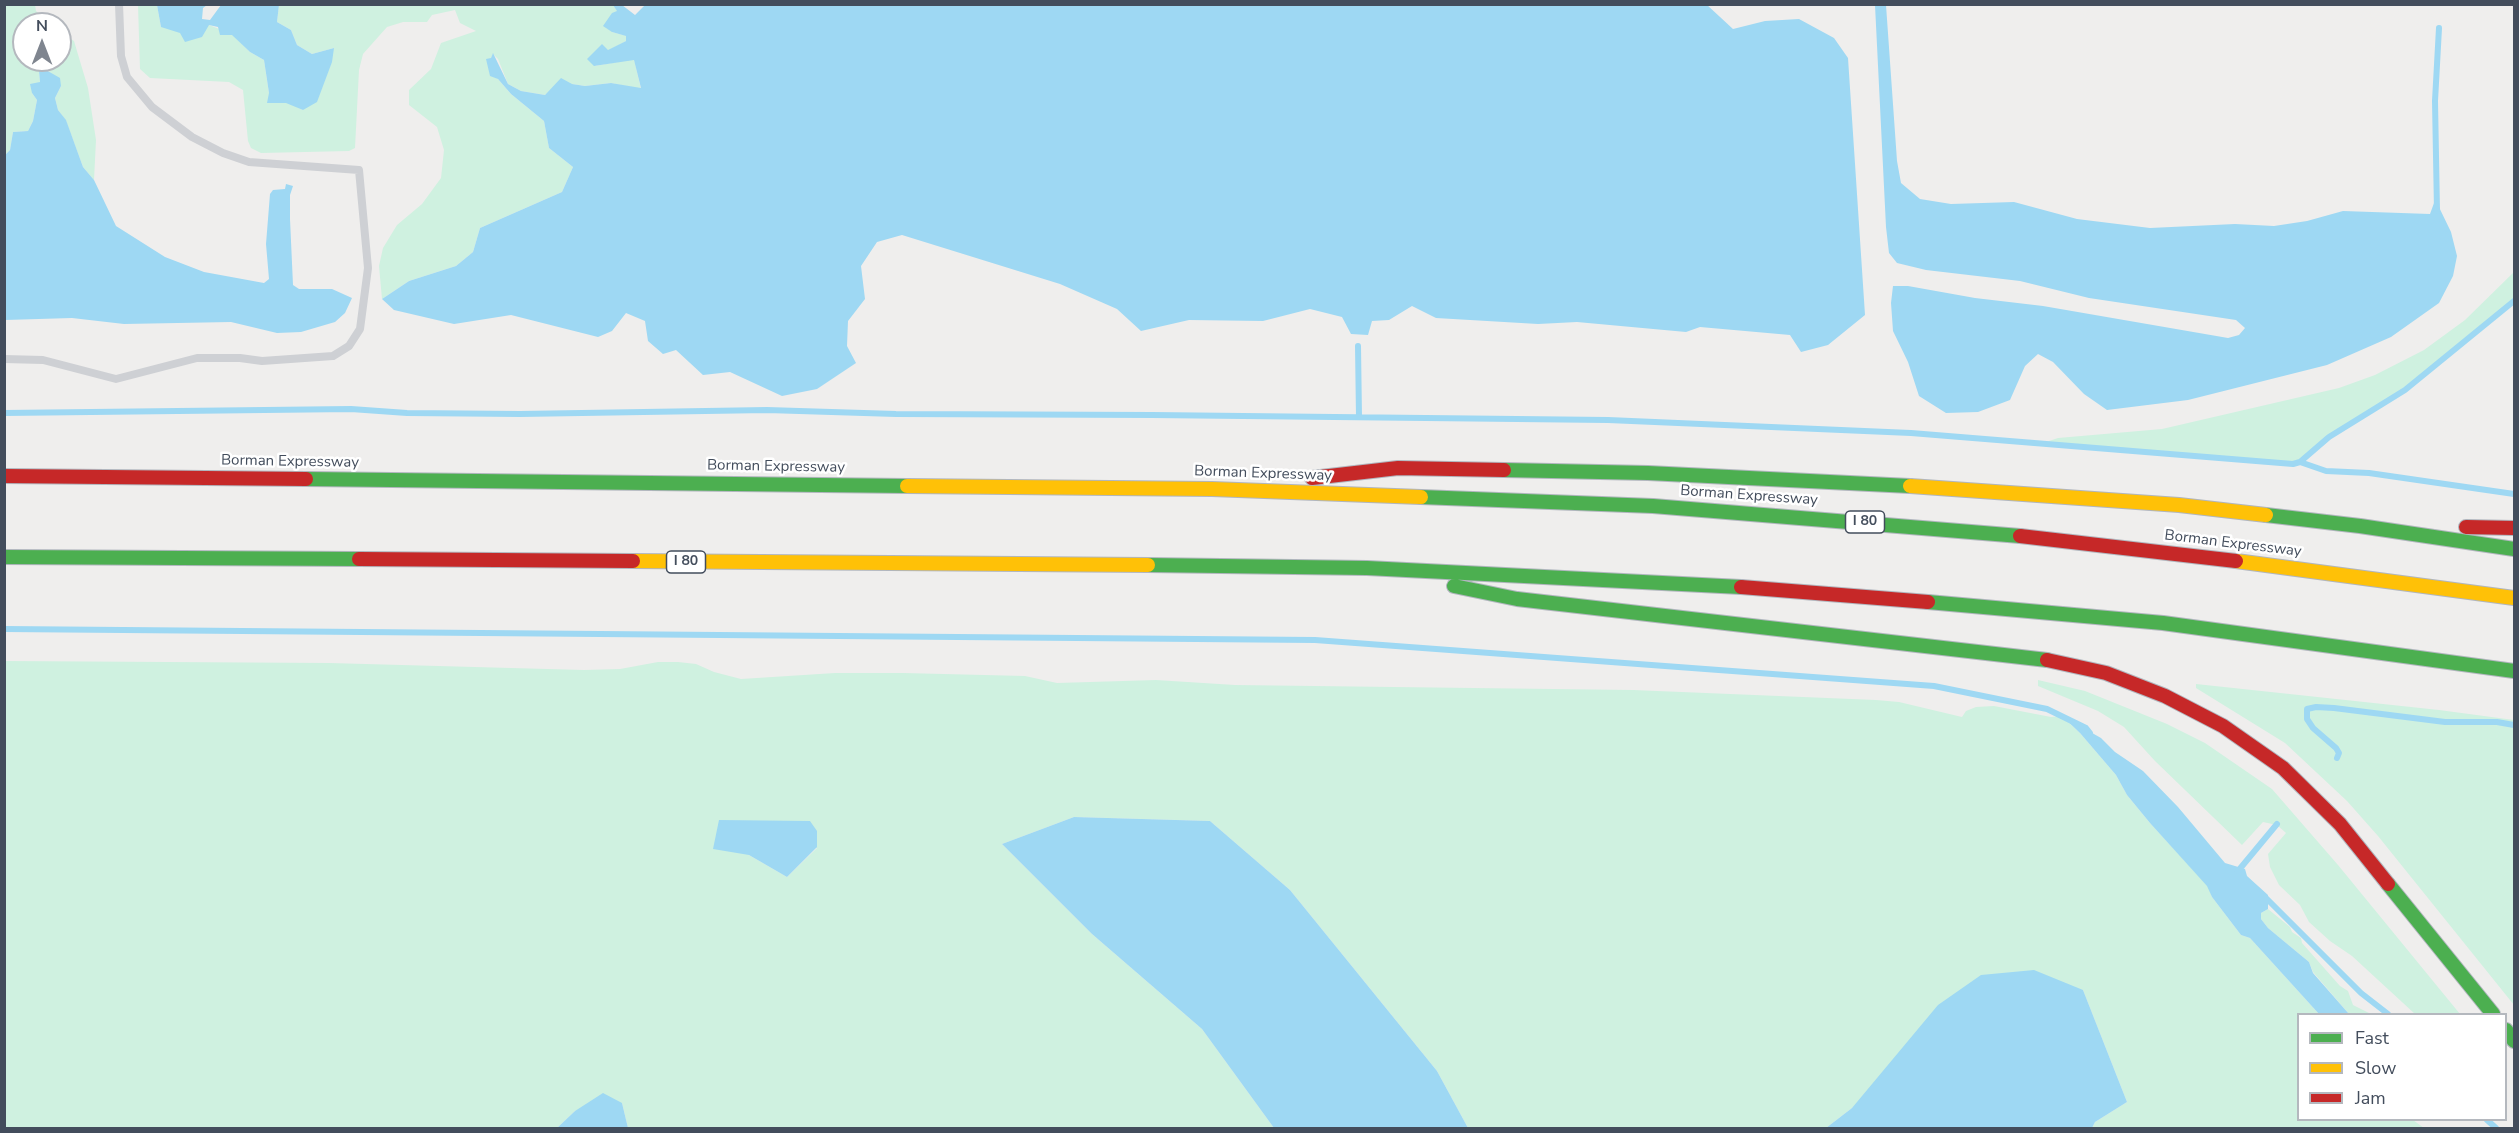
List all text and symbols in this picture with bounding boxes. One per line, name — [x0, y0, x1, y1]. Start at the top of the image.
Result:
north arrow — [12, 12, 72, 72]
text: N — [36, 15, 48, 37]
street label: Borman Expressway — [221, 452, 359, 472]
street label: Borman Expressway — [707, 457, 845, 477]
street label: Borman Expressway — [1194, 463, 1332, 485]
street label: Borman Expressway — [1680, 482, 1818, 510]
road number: I 80 — [1846, 511, 1884, 533]
street label: Borman Expressway — [2163, 527, 2303, 561]
road number: I 80 — [666, 551, 706, 573]
legend — [2297, 1013, 2507, 1121]
text: Fast — [2355, 1026, 2389, 1050]
text: Slow — [2355, 1056, 2396, 1080]
text: Jam — [2355, 1086, 2386, 1110]

